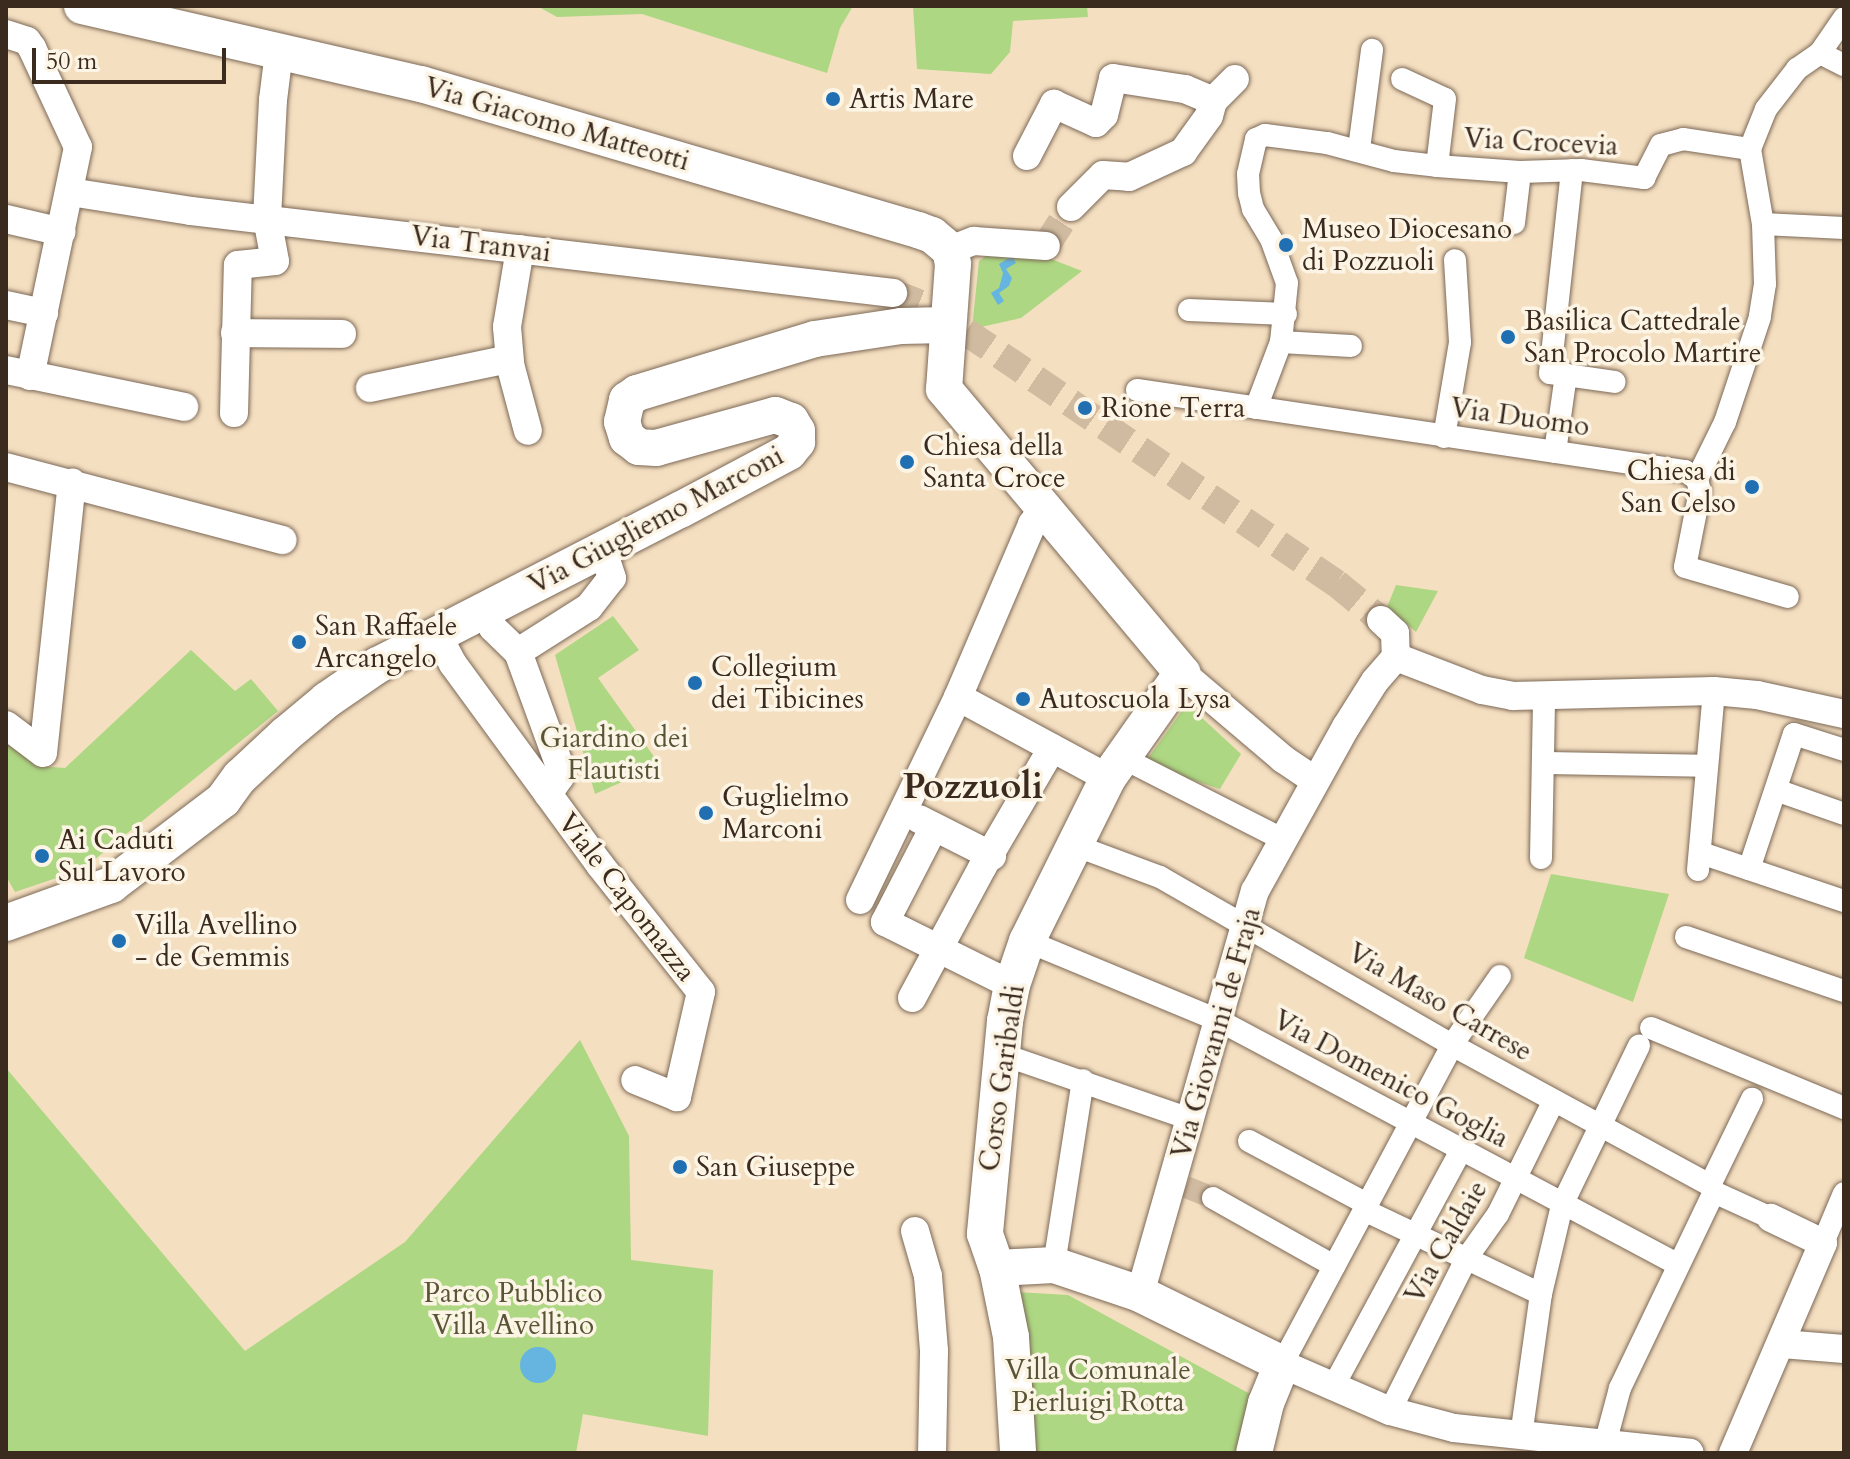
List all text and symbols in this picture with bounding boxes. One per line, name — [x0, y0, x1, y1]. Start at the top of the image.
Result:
scale bar — [36, 32, 230, 82]
text: 50 m — [46, 45, 97, 78]
street label: Via Giacomo Matteotti — [421, 70, 693, 178]
place label: Artis Mare — [849, 82, 974, 116]
marker: Artis Mare — [824, 90, 842, 108]
street label: Via Crocevia — [1463, 121, 1619, 163]
place label: Museo Diocesano di Pozzuoli — [1302, 212, 1512, 278]
street label: Via Tranvai — [409, 219, 553, 269]
marker: Museo Diocesano di Pozzuoli — [1277, 236, 1295, 254]
place label: Basilica Cattedrale San Procolo Martire — [1524, 304, 1761, 370]
marker: Basilica Cattedrale San Procolo Martire — [1499, 328, 1517, 346]
place label: Rione Terra — [1101, 391, 1245, 425]
street label: Via Duomo — [1448, 391, 1592, 443]
marker: Rione Terra — [1076, 399, 1094, 417]
place label: Chiesa della Santa Croce — [923, 429, 1066, 495]
street label: Via Giugliemo Marconi — [523, 439, 789, 601]
marker: Chiesa della Santa Croce — [898, 453, 916, 471]
place label: Chiesa di San Celso — [1621, 454, 1736, 520]
marker: Chiesa di San Celso — [1743, 478, 1761, 496]
place label: San Raffaele Arcangelo — [315, 609, 458, 675]
marker: San Raffaele Arcangelo — [290, 633, 308, 651]
place label: Collegium dei Tibicines — [711, 650, 864, 716]
marker: Collegium dei Tibicines — [686, 674, 704, 692]
place label: Autoscuola Lysa — [1039, 682, 1231, 716]
marker: Autoscuola Lysa — [1014, 690, 1032, 708]
park label: Giardino dei Flautisti — [539, 721, 689, 787]
district label: Pozzuoli — [903, 765, 1043, 809]
place label: Guglielmo Marconi — [722, 780, 849, 846]
marker: Guglielmo Marconi — [697, 804, 715, 822]
street label: Viale Capomazza — [551, 806, 703, 988]
place label: Ai Caduti Sul Lavoro — [58, 823, 186, 889]
marker: Ai Caduti Sul Lavoro — [33, 847, 51, 865]
street label: Via Giovanni de Fraja — [1164, 903, 1268, 1163]
place label: Villa Avellino - de Gemmis — [135, 908, 297, 974]
marker: Villa Avellino - de Gemmis — [110, 932, 128, 950]
street label: Via Maso Carrese — [1342, 936, 1538, 1068]
street label: Corso Garibaldi — [972, 983, 1032, 1173]
street label: Via Domenico Goglia — [1268, 1003, 1514, 1155]
place label: San Giuseppe — [696, 1150, 856, 1184]
marker: San Giuseppe — [671, 1158, 689, 1176]
street label: Via Caldaie — [1397, 1175, 1495, 1309]
park label: Parco Pubblico Villa Avellino — [423, 1276, 603, 1342]
park label: Villa Comunale Pierluigi Rotta — [1005, 1353, 1191, 1419]

